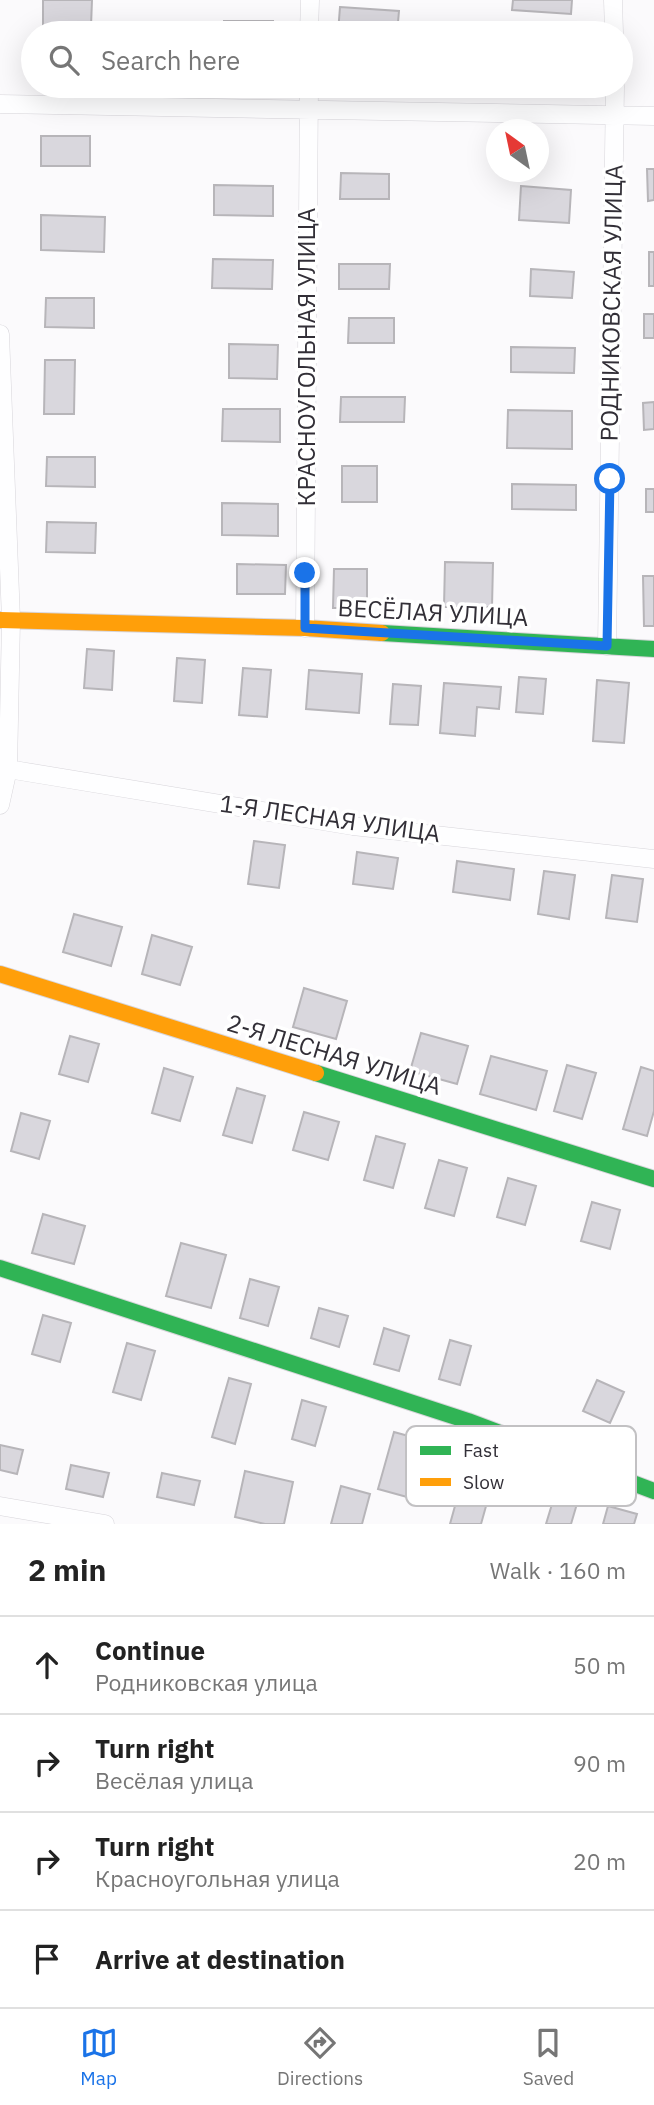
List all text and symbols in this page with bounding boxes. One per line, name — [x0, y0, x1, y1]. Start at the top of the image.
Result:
search box — [21, 21, 633, 98]
icon: search — [45, 41, 83, 79]
text: Search here — [101, 43, 240, 77]
north arrow — [486, 119, 549, 182]
street label: РОДНИКОВСКАЯ УЛИЦА — [593, 164, 629, 442]
street label: КРАСНОУГОЛЬНАЯ УЛИЦА — [290, 208, 322, 506]
route start — [594, 463, 625, 494]
route end — [289, 557, 320, 588]
street label: ВЕСЁЛАЯ УЛИЦА — [337, 591, 529, 633]
street label: 1-Я ЛЕСНАЯ УЛИЦА — [218, 787, 443, 849]
street label: 2-Я ЛЕСНАЯ УЛИЦА — [223, 1006, 445, 1102]
legend — [406, 1426, 636, 1506]
text: Fast — [463, 1438, 499, 1462]
text: Slow — [463, 1470, 504, 1494]
text: 2 min — [28, 1550, 106, 1589]
text: Walk · 160 m — [490, 1555, 626, 1585]
text: Continue — [95, 1633, 205, 1667]
icon: ahead — [28, 1646, 66, 1684]
text: 50 m — [573, 1650, 626, 1680]
text: Родниковская улица — [95, 1667, 318, 1697]
text: Turn right — [95, 1731, 214, 1765]
icon: right — [28, 1744, 66, 1782]
text: 90 m — [573, 1748, 626, 1778]
text: Весёлая улица — [95, 1765, 253, 1795]
text: Turn right — [95, 1829, 214, 1863]
icon: right — [28, 1842, 66, 1880]
text: 20 m — [573, 1846, 626, 1876]
text: Красноугольная улица — [95, 1863, 340, 1893]
icon: arrive — [28, 1940, 66, 1978]
text: Arrive at destination — [95, 1942, 345, 1976]
tab: Map — [80, 2024, 118, 2090]
tab: Directions — [277, 2024, 363, 2090]
tab: Saved — [523, 2024, 574, 2090]

